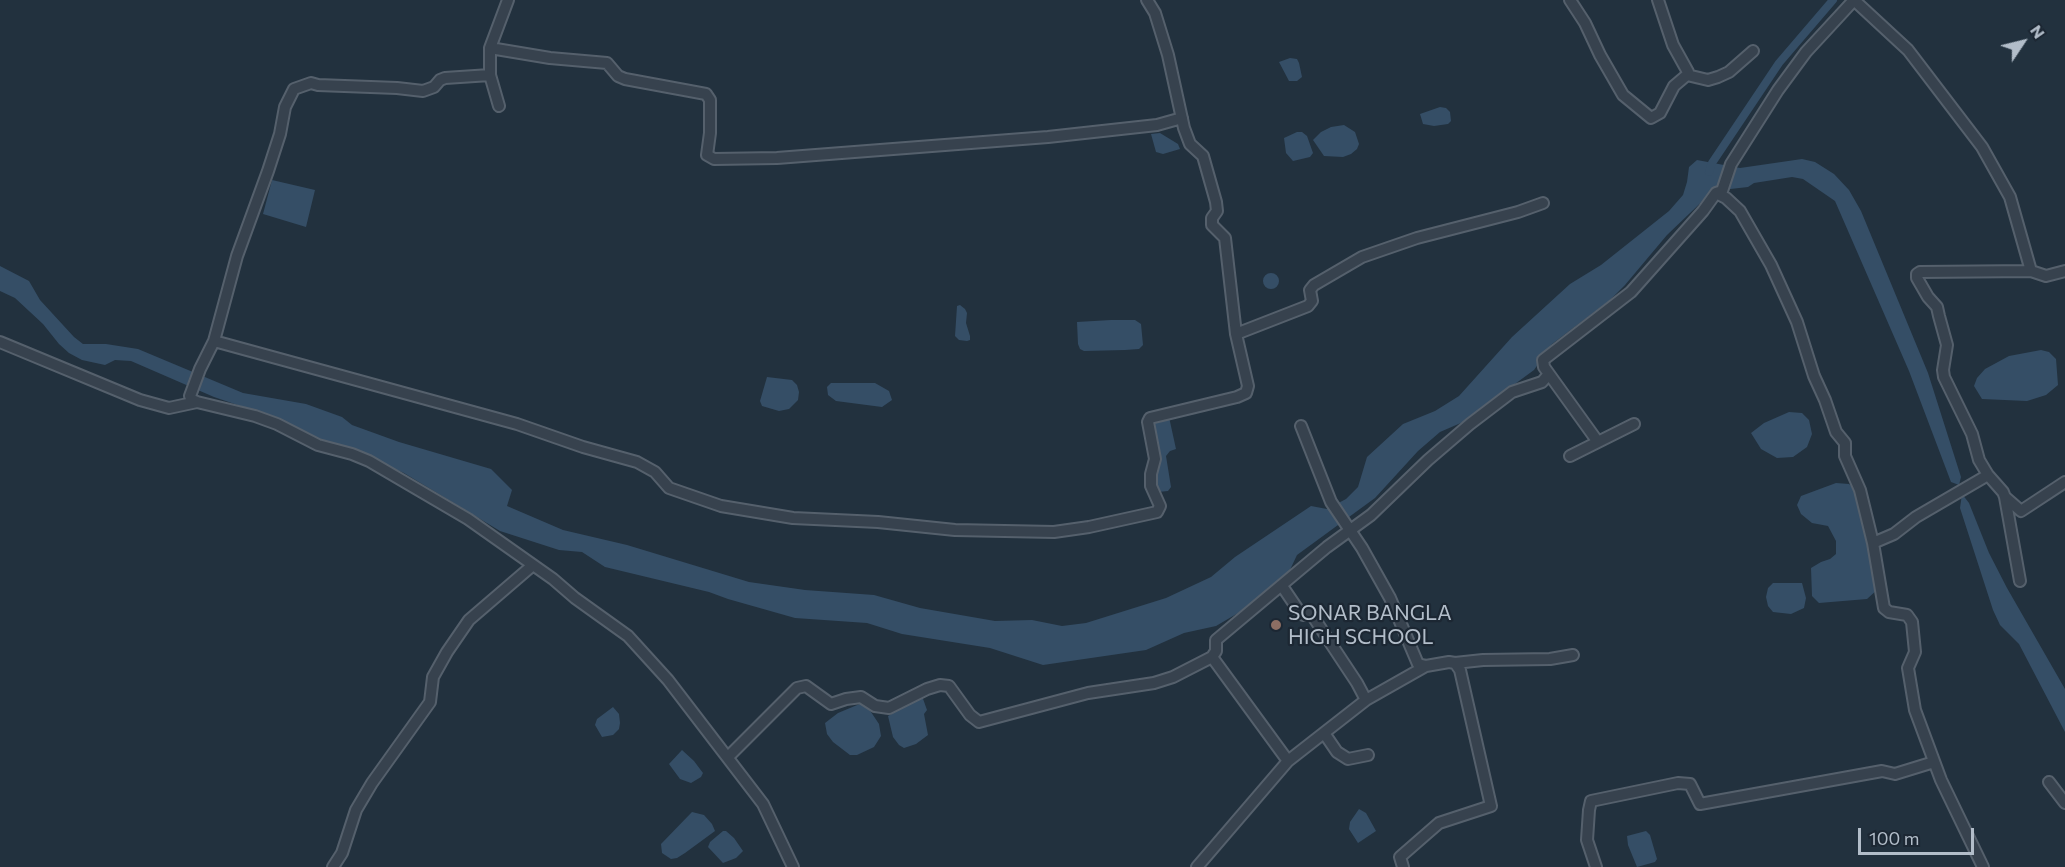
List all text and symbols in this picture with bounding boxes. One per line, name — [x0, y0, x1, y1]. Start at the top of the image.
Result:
north arrow — [1993, 12, 2053, 72]
text: N — [2027, 21, 2049, 42]
place label: SONAR BANGLA HIGH SCHOOL — [1288, 600, 1452, 650]
marker: SONAR BANGLA HIGH SCHOOL — [1269, 618, 1283, 632]
scale bar — [1861, 816, 1976, 854]
text: 100 m — [1869, 827, 1919, 849]

